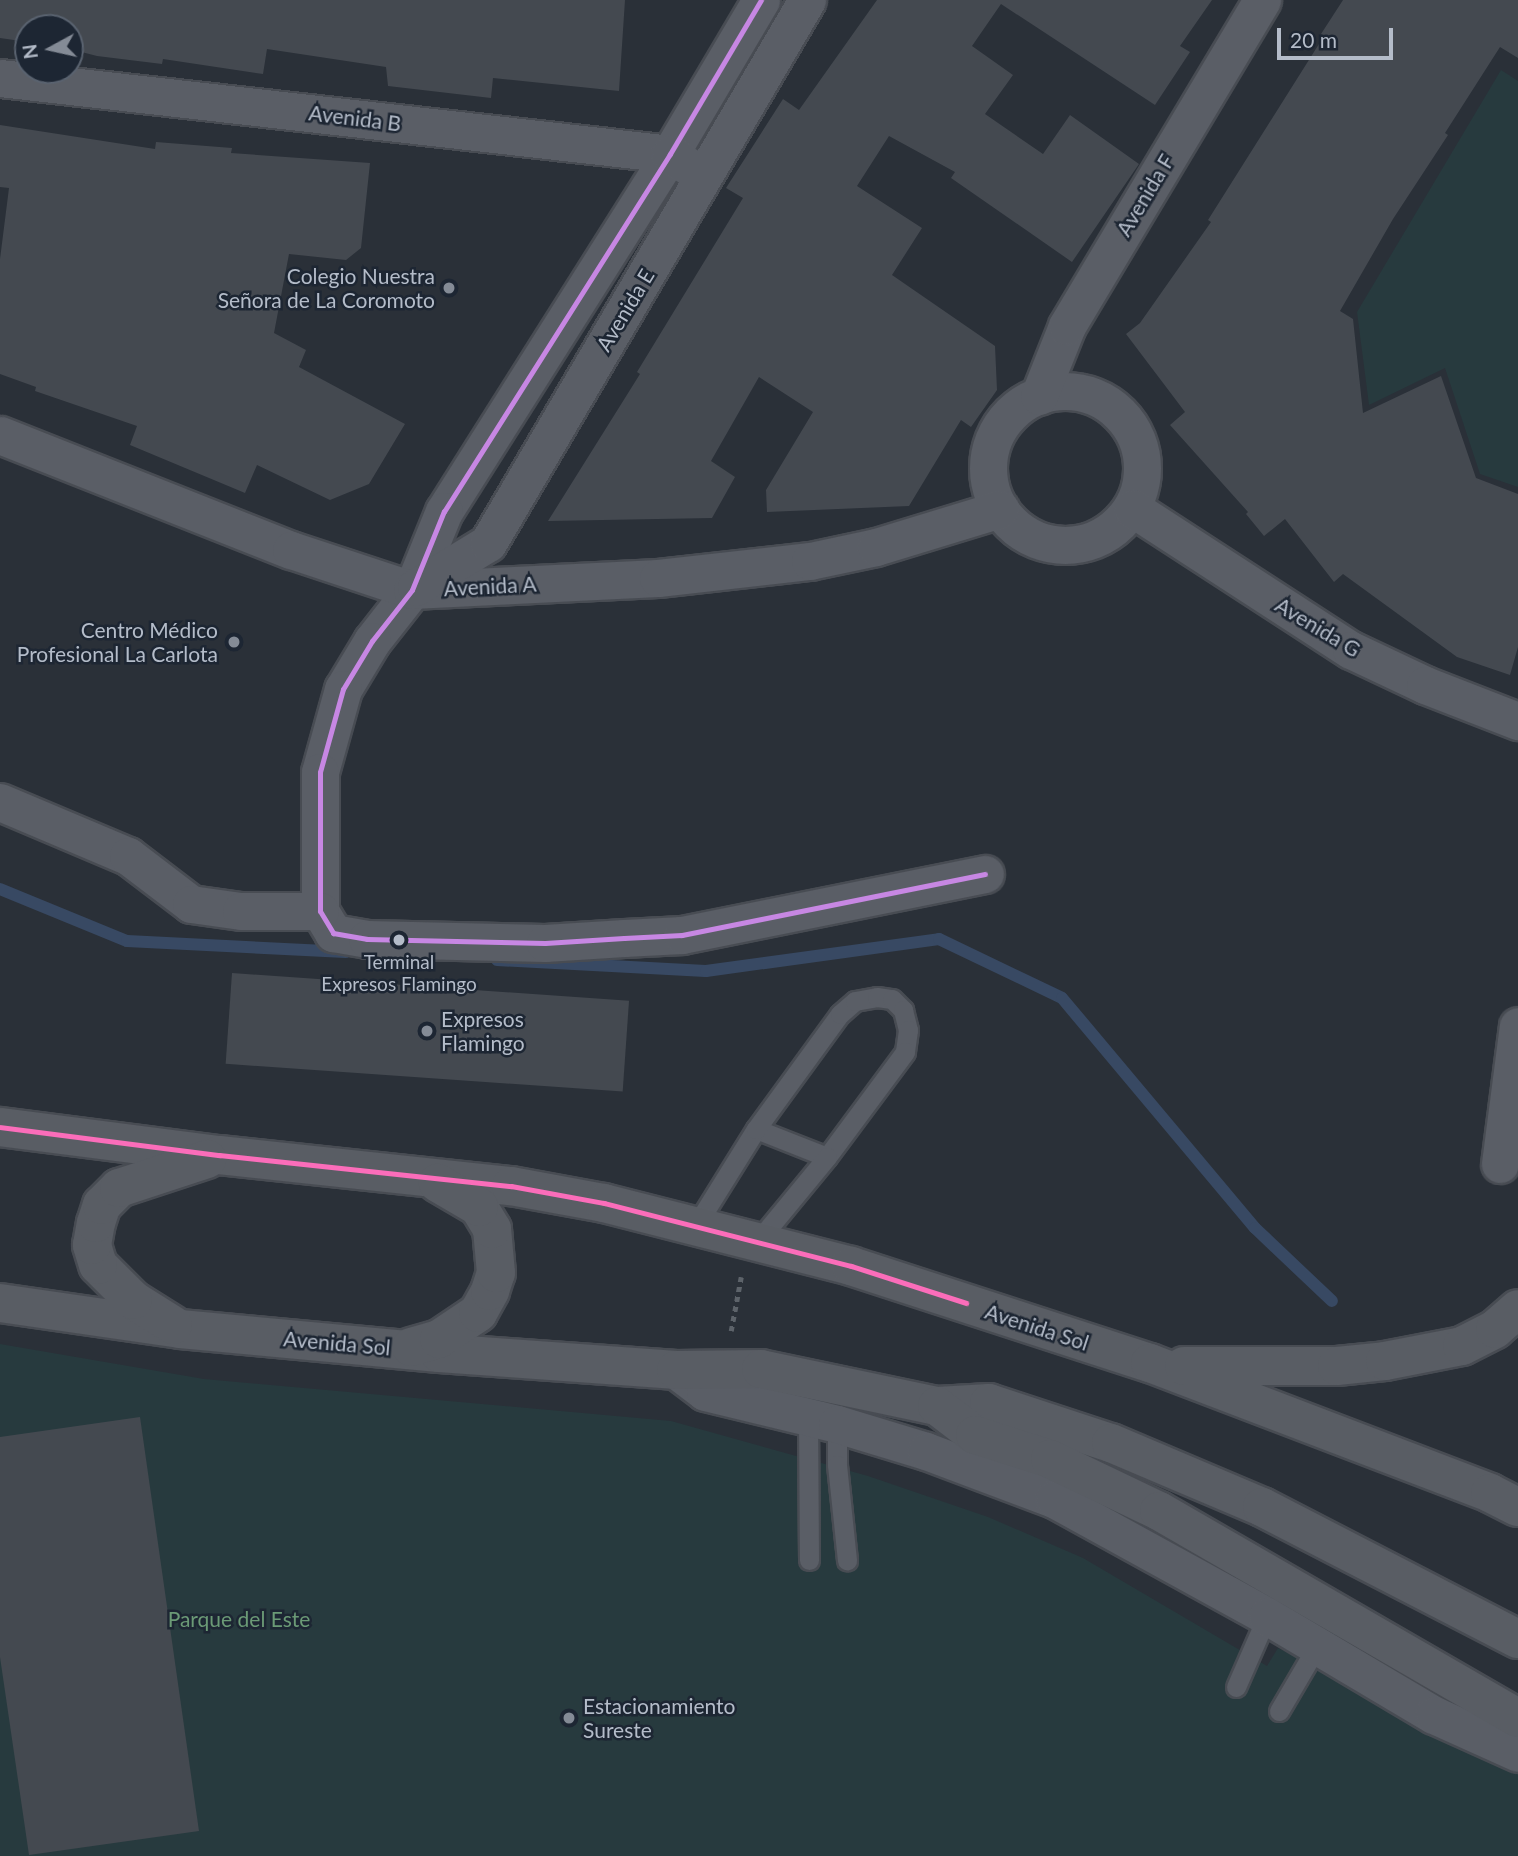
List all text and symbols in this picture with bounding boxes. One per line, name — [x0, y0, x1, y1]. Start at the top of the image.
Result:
north arrow — [14, 14, 84, 84]
scale bar — [1280, 14, 1396, 58]
text: 20 m — [1290, 27, 1337, 52]
text: N — [17, 43, 42, 61]
street label: Avenida B — [307, 100, 403, 136]
street label: Avenida F — [1111, 149, 1179, 241]
place label: Colegio Nuestra Señora de La Coromoto — [218, 263, 435, 313]
street label: Avenida E — [591, 264, 659, 356]
marker: Colegio Nuestra Señora de La Coromoto — [441, 280, 457, 296]
street label: Avenida A — [443, 571, 537, 601]
street label: Avenida G — [1271, 592, 1365, 662]
place label: Centro Médico Profesional La Carlota — [17, 617, 218, 667]
marker: Centro Médico Profesional La Carlota — [224, 632, 244, 652]
marker: Terminal Expresos Flamingo — [392, 933, 406, 947]
place label: Terminal Expresos Flamingo — [321, 951, 477, 995]
place label: Expresos Flamingo — [441, 1006, 525, 1056]
marker: Expresos Flamingo — [419, 1023, 435, 1039]
street label: Avenida Sol — [982, 1298, 1092, 1356]
street label: Avenida Sol — [282, 1326, 392, 1360]
park label: Parque del Este — [168, 1606, 310, 1632]
place label: Estacionamiento Sureste — [583, 1693, 736, 1743]
marker: Estacionamiento Sureste — [561, 1710, 577, 1726]

